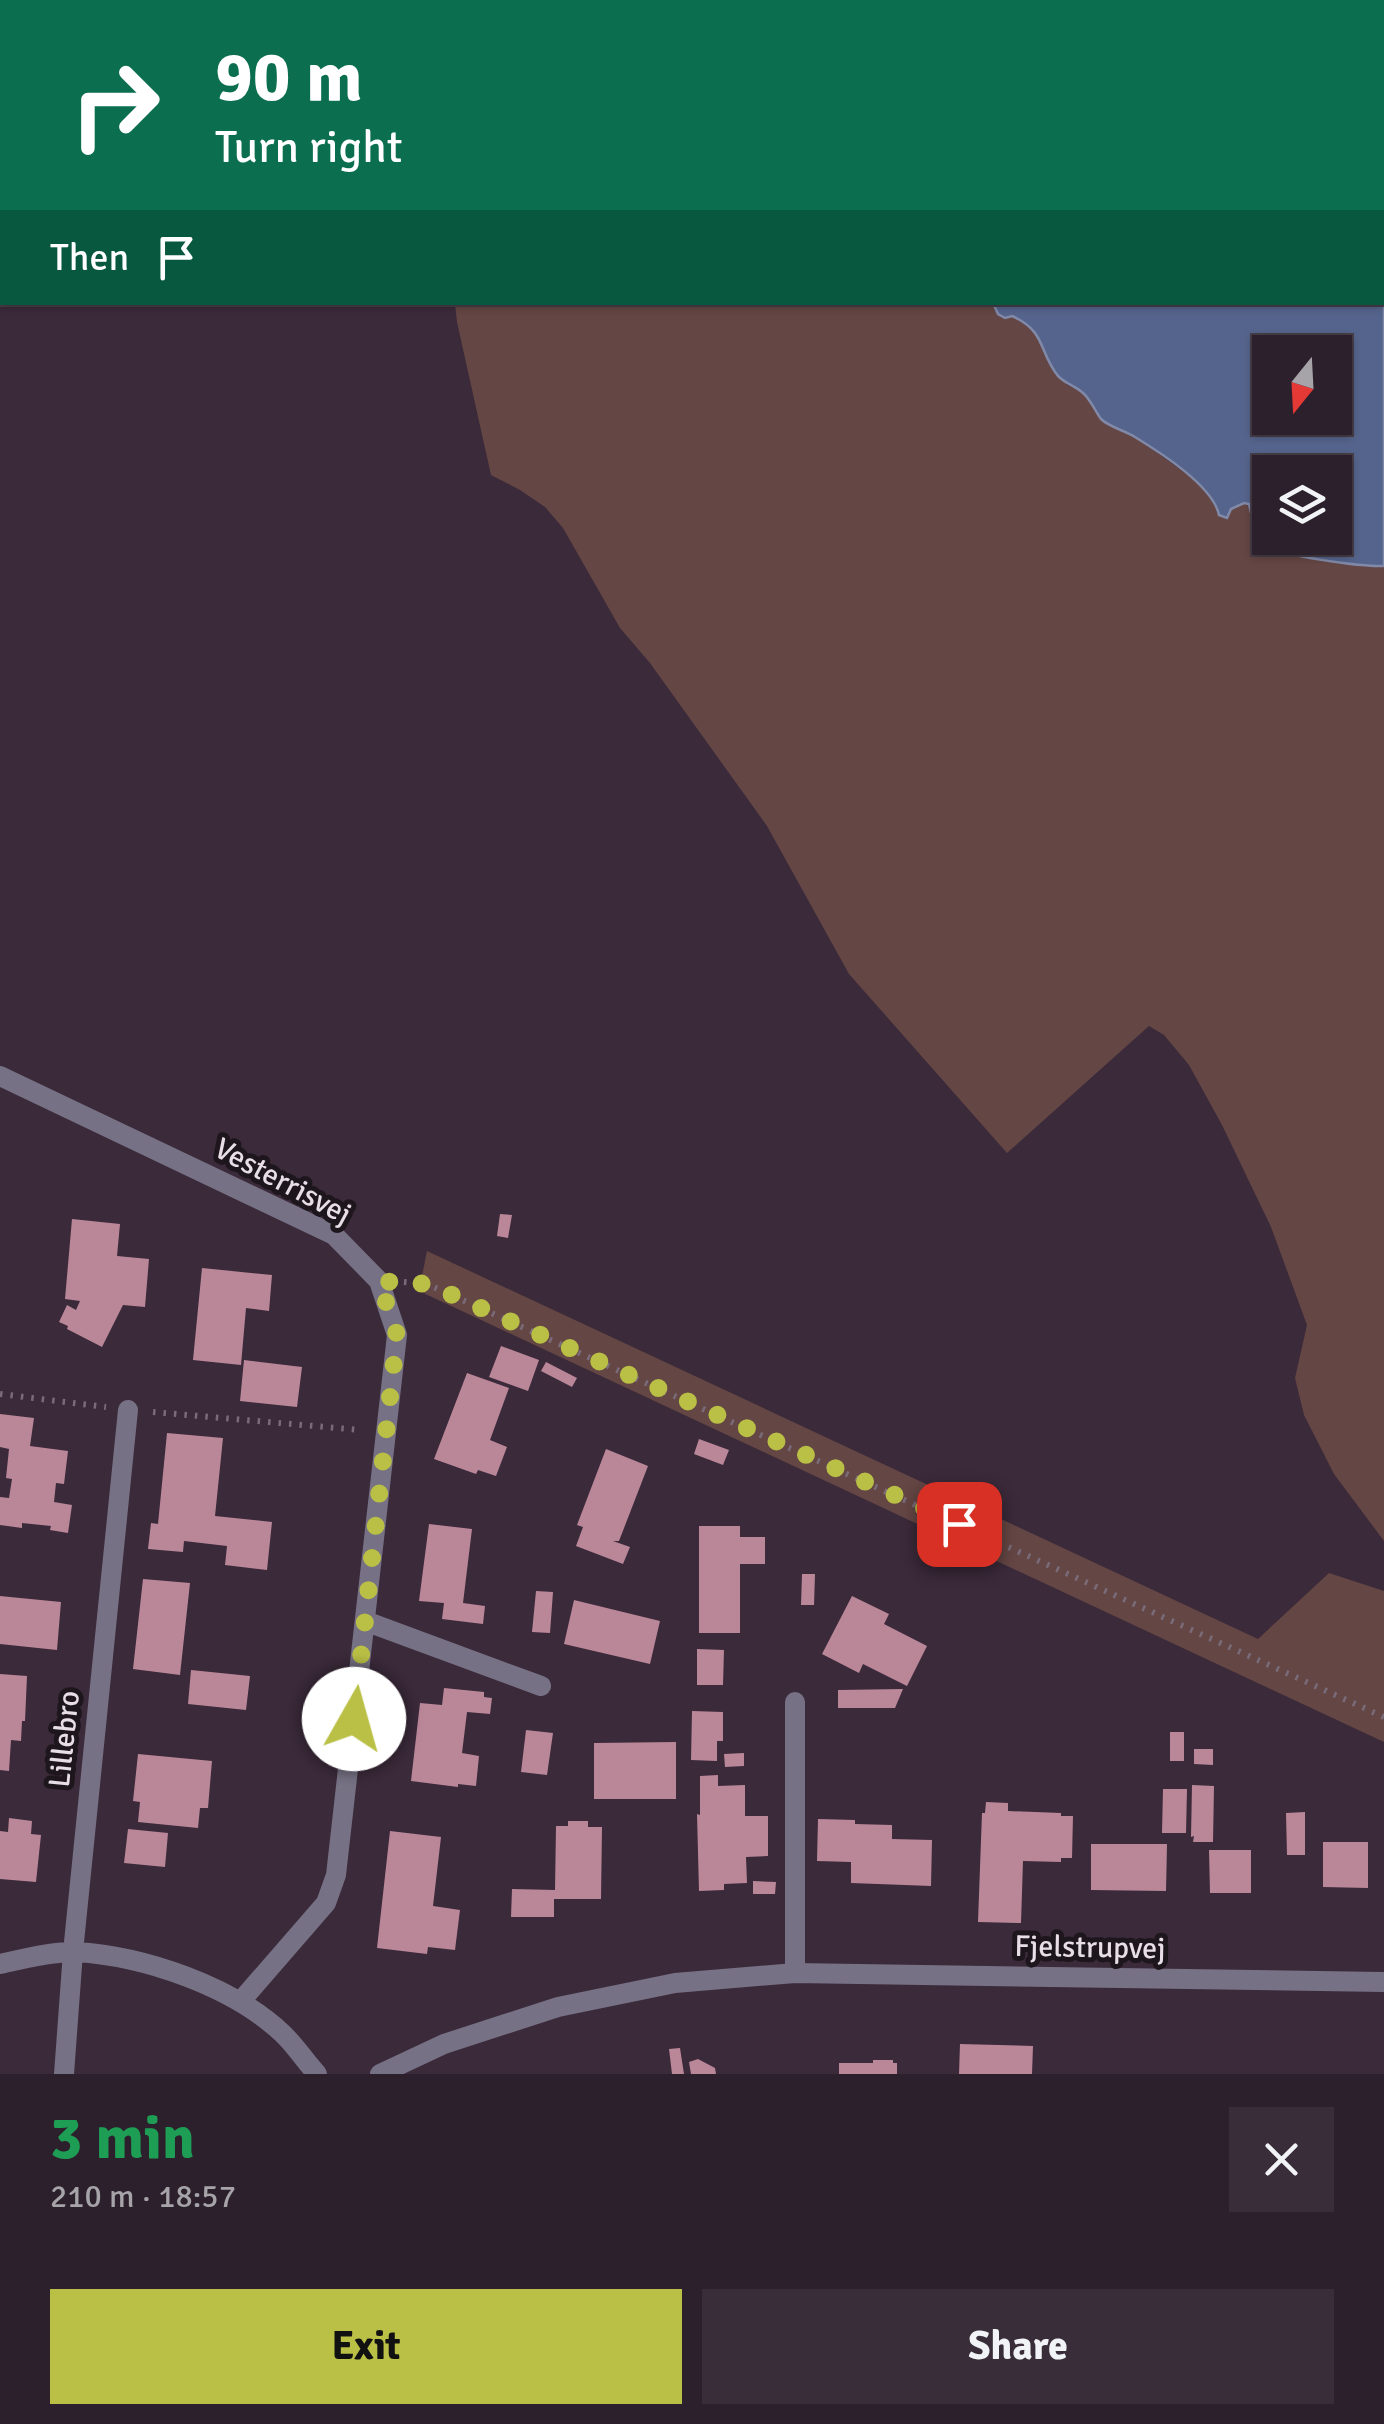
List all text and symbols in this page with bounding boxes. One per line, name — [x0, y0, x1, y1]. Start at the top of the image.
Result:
text: 90 m — [215, 34, 363, 120]
icon: right — [50, 40, 180, 170]
text: Turn right — [215, 120, 403, 175]
icon: arrive — [149, 230, 204, 285]
text: Then — [50, 234, 129, 281]
north arrow — [1252, 335, 1352, 435]
map controls — [1252, 335, 1352, 555]
button: layers — [1252, 455, 1352, 555]
street label: Vesterrisvej — [208, 1130, 357, 1233]
pin — [917, 1482, 1002, 1567]
icon: arrive — [932, 1497, 987, 1552]
position arrow — [302, 1667, 406, 1771]
street label: Lillebro — [41, 1689, 88, 1789]
street label: Fjelstrupvej — [1014, 1928, 1166, 1967]
text: 3 min — [50, 2102, 195, 2176]
button: close — [1229, 2107, 1334, 2212]
text: 210 m · 18:57 — [50, 2177, 236, 2216]
button: Exit — [50, 2289, 682, 2404]
button: Share — [702, 2289, 1334, 2404]

